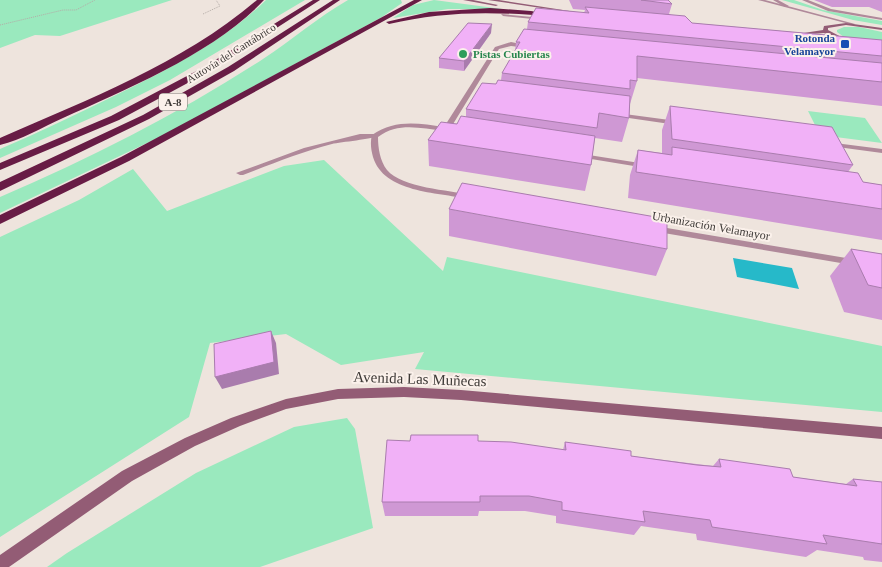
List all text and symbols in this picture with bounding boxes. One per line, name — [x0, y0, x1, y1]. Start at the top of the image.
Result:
street label: Autovía del Cantábrico — [184, 20, 278, 85]
place label: Rotonda Velamayor — [784, 32, 835, 57]
marker: Rotonda Velamayor — [839, 38, 851, 50]
marker: Pistas Cubiertas — [457, 48, 469, 60]
place label: Pistas Cubiertas — [473, 48, 550, 60]
road number: A-8 — [159, 94, 187, 110]
street label: Urbanización Velamayor — [651, 209, 771, 243]
street label: Avenida Las Muñecas — [353, 369, 487, 389]

